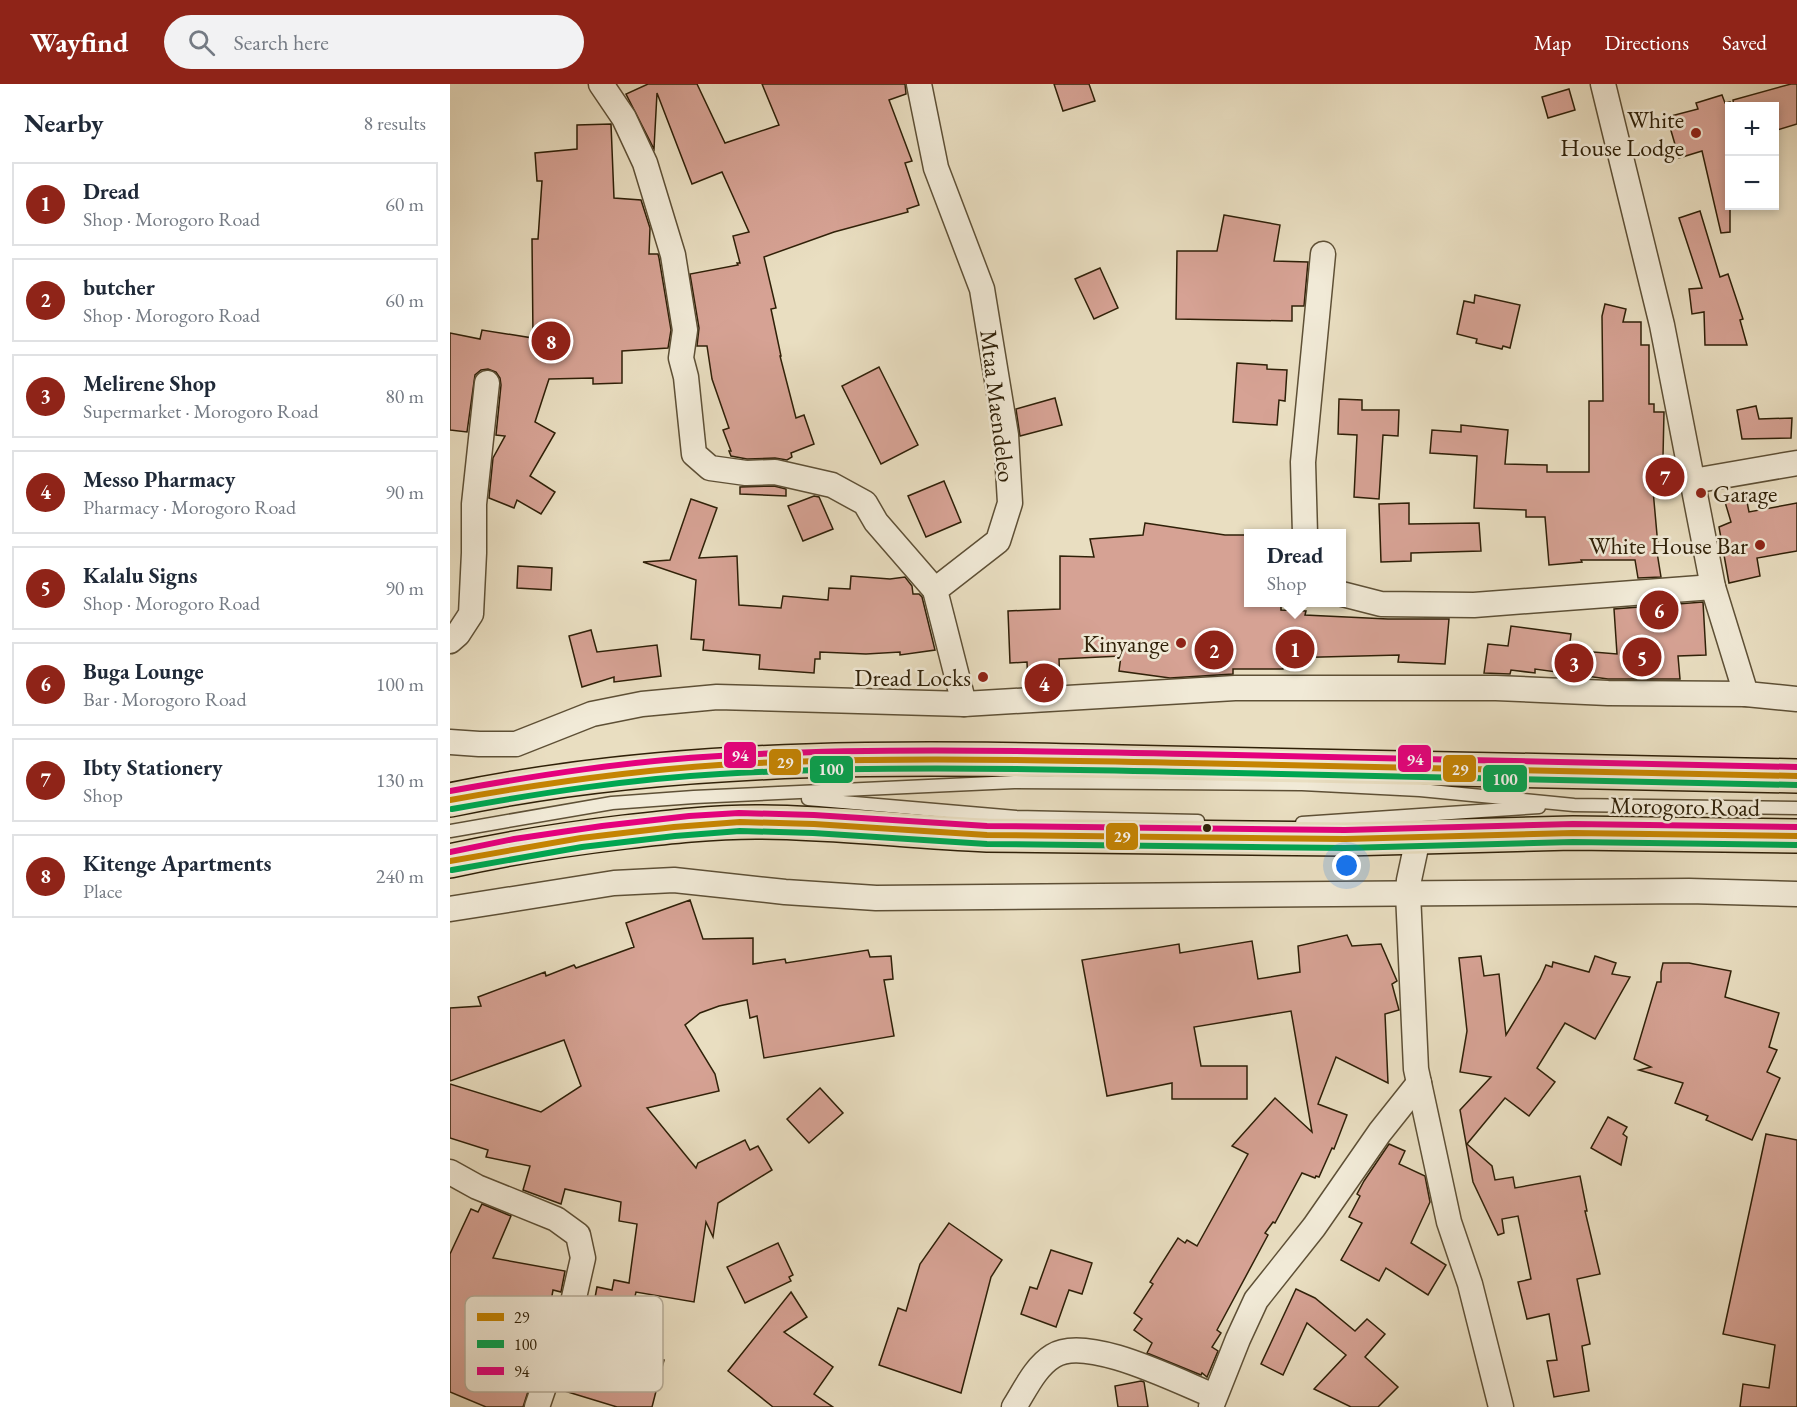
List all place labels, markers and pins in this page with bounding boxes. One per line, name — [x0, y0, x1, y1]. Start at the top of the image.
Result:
place label: White House Lodge — [1560, 104, 1684, 163]
marker: White House Lodge — [1689, 126, 1703, 140]
pin: 8 — [532, 318, 570, 364]
pin: 7 — [1646, 454, 1684, 500]
place label: Garage — [1713, 478, 1777, 509]
marker: Garage — [1694, 486, 1708, 500]
place label: White House Bar — [1589, 530, 1748, 561]
marker: White House Bar — [1753, 538, 1767, 552]
pin: 6 — [1640, 588, 1678, 632]
pin: 1 — [1276, 626, 1314, 672]
place label: Kinyange — [1083, 628, 1169, 659]
pin: 2 — [1194, 628, 1233, 672]
pin: 5 — [1622, 634, 1662, 680]
marker: Kinyange — [1174, 636, 1188, 650]
pin: 3 — [1554, 640, 1594, 686]
pin: 4 — [1024, 660, 1064, 706]
place label: Dread Locks — [854, 662, 971, 693]
marker: Dread Locks — [976, 670, 990, 684]
unlabelled marker — [1201, 822, 1213, 834]

